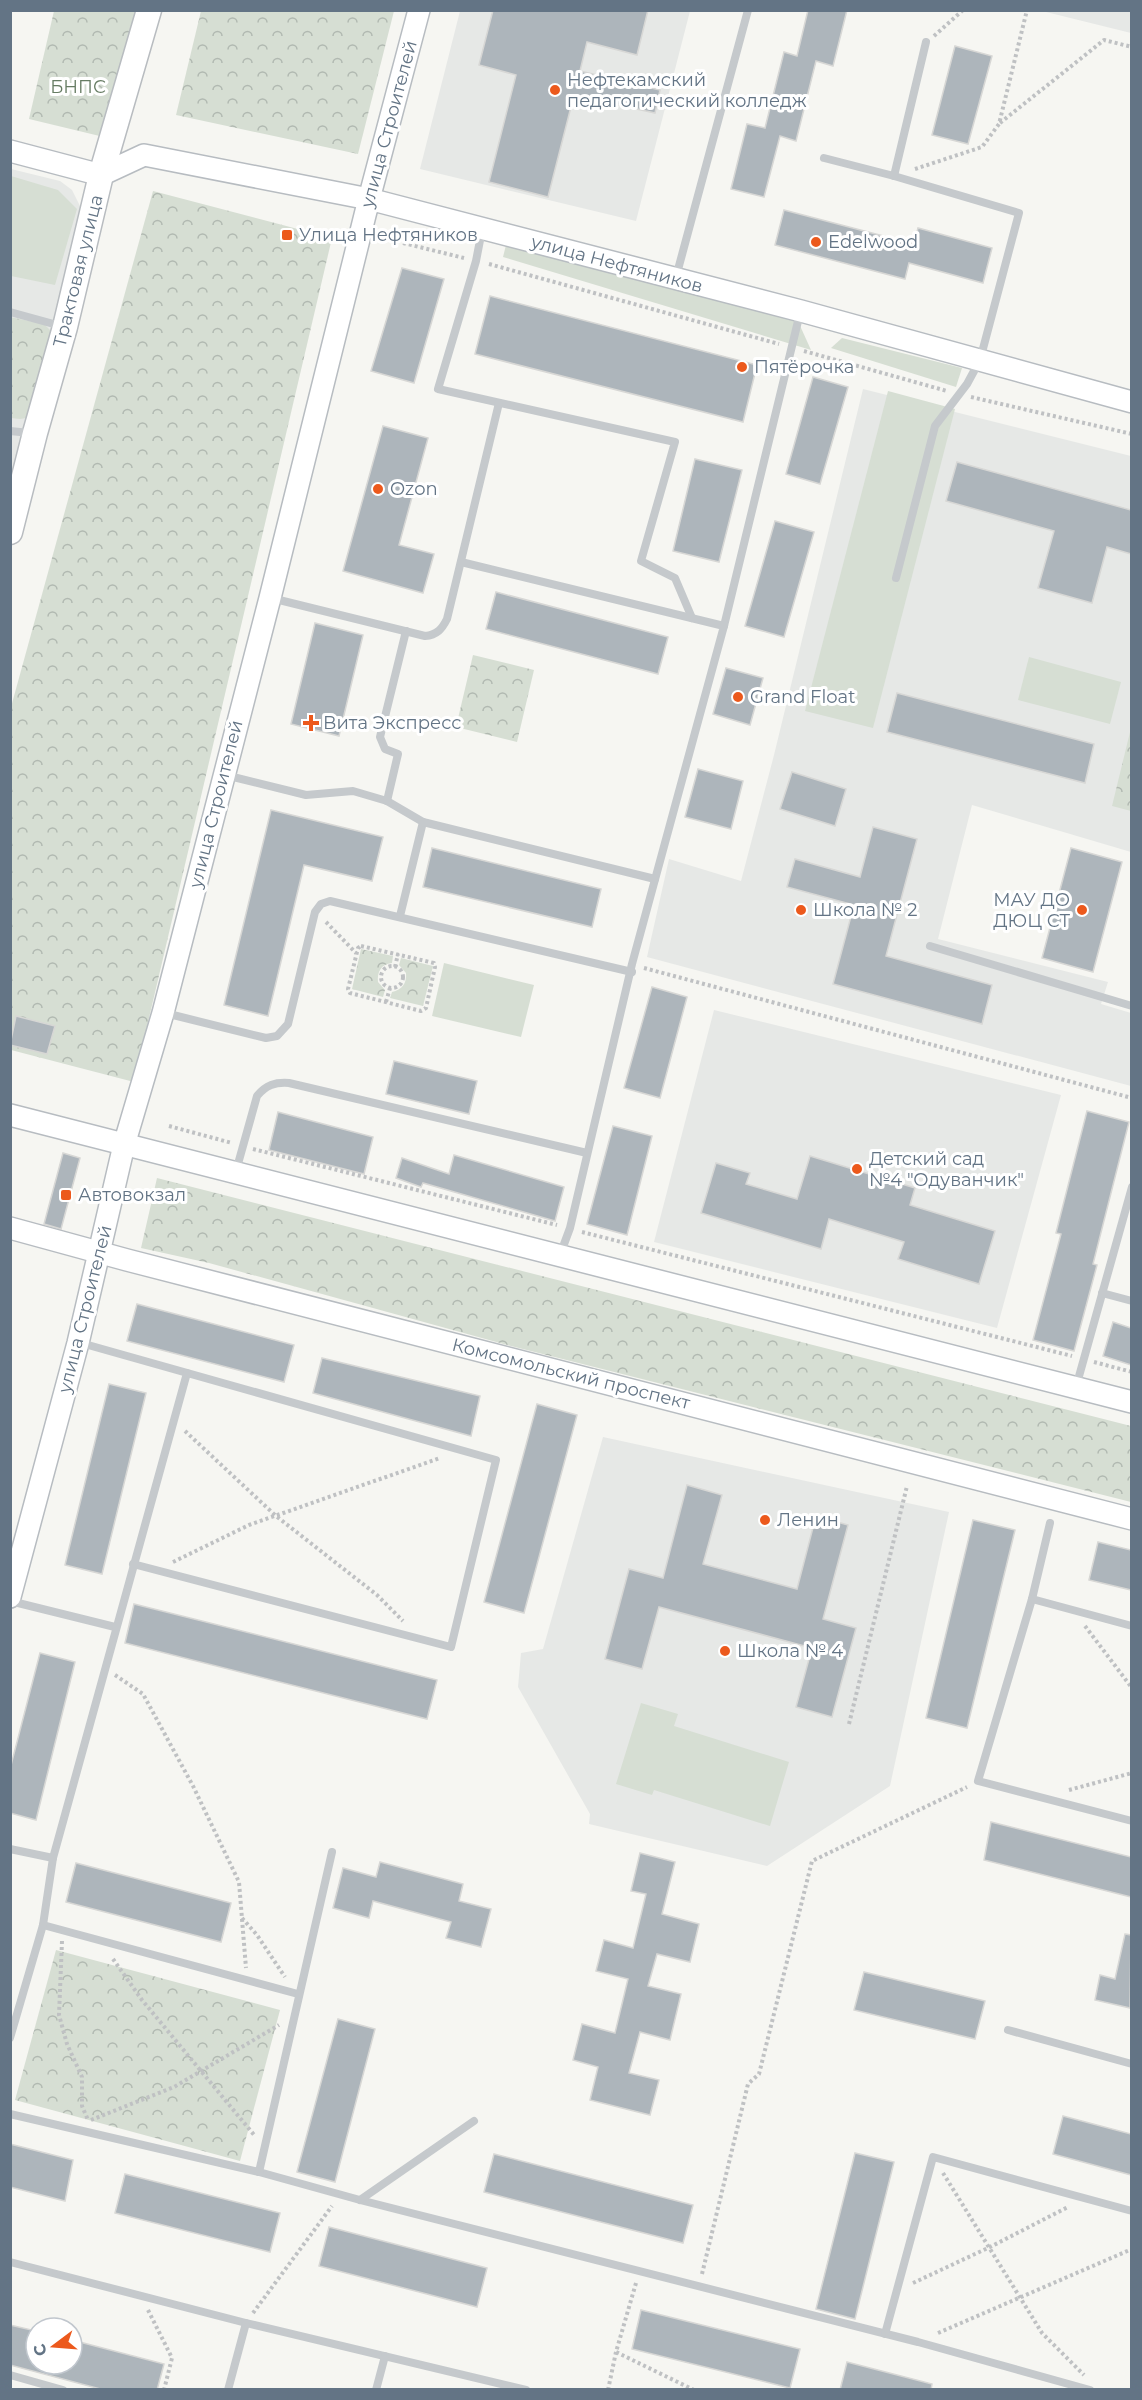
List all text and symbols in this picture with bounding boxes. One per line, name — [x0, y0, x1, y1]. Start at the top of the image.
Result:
street label: улица Строителей — [356, 38, 422, 211]
place label: Нефтекамский педагогический колледж — [567, 69, 807, 112]
park label: БНПС — [50, 76, 106, 98]
marker: Нефтекамский педагогический колледж — [548, 83, 562, 97]
street label: Трактовая улица — [48, 193, 108, 349]
place label: Улица Нефтяников — [299, 224, 478, 246]
marker: Улица Нефтяников — [280, 228, 294, 242]
street label: улица Нефтяников — [528, 230, 705, 298]
place label: Edelwood — [828, 231, 918, 253]
marker: Edelwood — [809, 235, 823, 249]
place label: Пятёрочка — [754, 356, 854, 378]
marker: Пятёрочка — [735, 360, 749, 374]
place label: Ozon — [390, 478, 438, 500]
marker: Ozon — [371, 482, 385, 496]
place label: Grand Float — [750, 686, 856, 708]
marker: Grand Float — [731, 690, 745, 704]
place label: Вита Экспресс — [323, 712, 461, 734]
marker: Вита Экспресс — [304, 716, 318, 730]
street label: улица Строителей — [184, 718, 247, 891]
place label: МАУ ДО ДЮЦ СТ — [993, 889, 1070, 932]
place label: Школа № 2 — [813, 899, 917, 921]
marker: Школа № 2 — [794, 903, 808, 917]
marker: МАУ ДО ДЮЦ СТ — [1075, 903, 1089, 917]
place label: Детский сад №4 "Одуванчик" — [869, 1148, 1024, 1191]
marker: Детский сад №4 "Одуванчик" — [850, 1162, 864, 1176]
place label: Автовокзал — [78, 1184, 186, 1206]
marker: Автовокзал — [59, 1188, 73, 1202]
street label: улица Строителей — [53, 1223, 116, 1396]
street label: Комсомольский проспект — [450, 1334, 693, 1414]
place label: Ленин — [777, 1509, 839, 1531]
marker: Ленин — [758, 1513, 772, 1527]
place label: Школа № 4 — [737, 1640, 843, 1662]
marker: Школа № 4 — [718, 1644, 732, 1658]
north arrow — [24, 2316, 84, 2376]
text: С — [29, 2341, 51, 2358]

